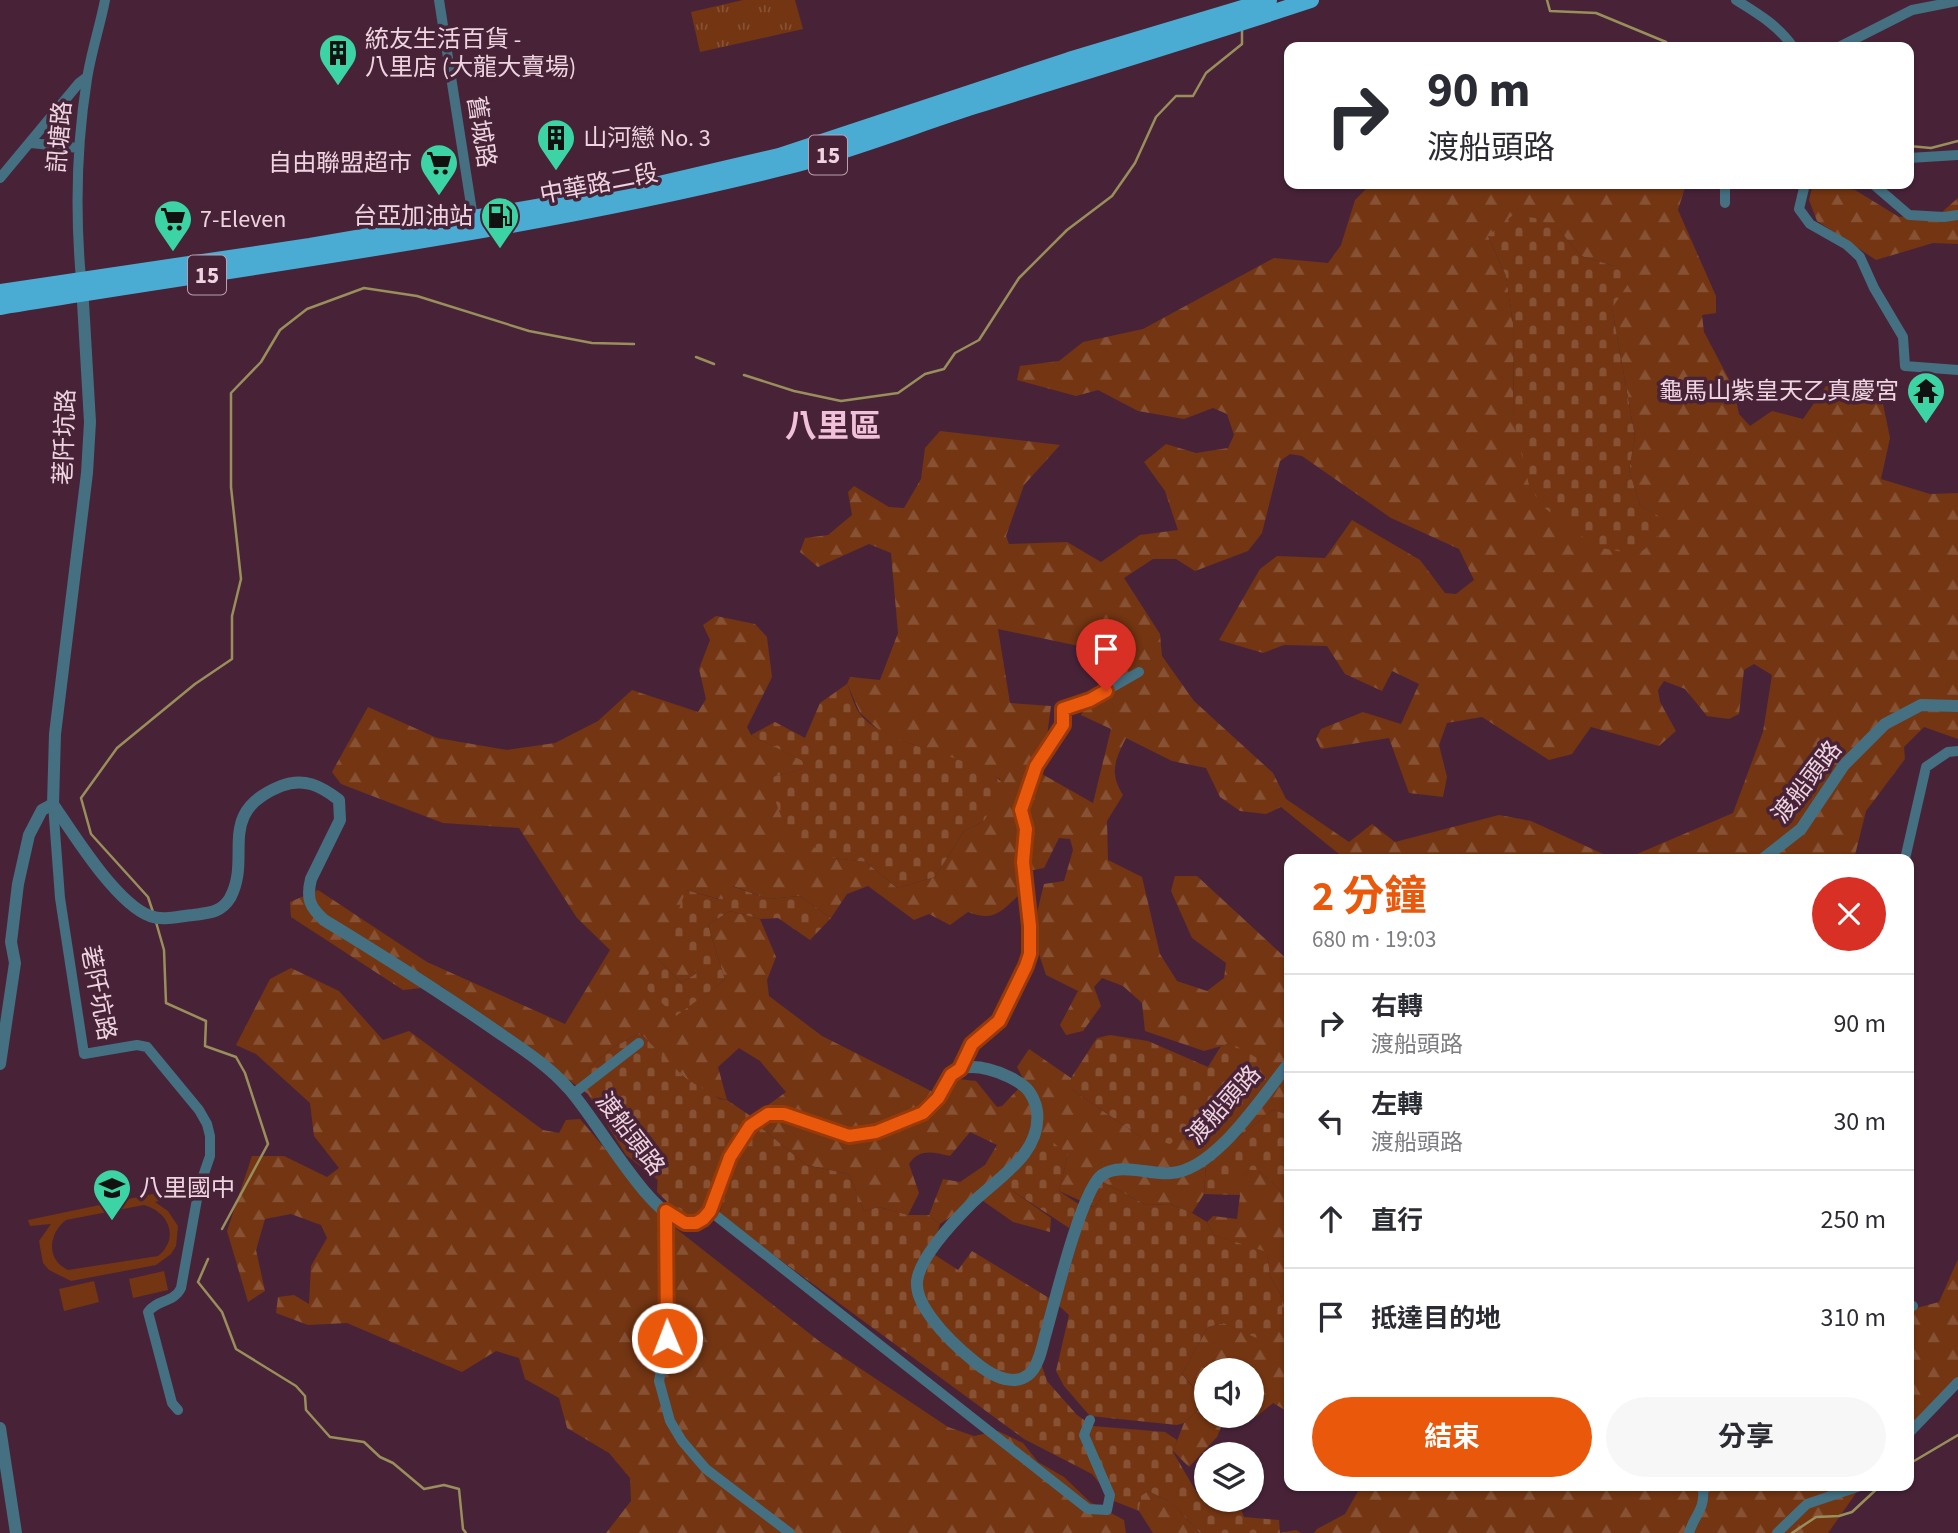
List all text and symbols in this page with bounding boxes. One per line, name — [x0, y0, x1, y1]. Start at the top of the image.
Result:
place label: 統友生活百貨 - 八里店 (大龍大賣場) — [365, 22, 576, 85]
building icon: 統友生活百貨 - 八里店 (大龍大賣場) — [317, 32, 359, 87]
text: 90 m — [1427, 56, 1531, 126]
icon: right — [1312, 70, 1403, 161]
street label: 舊城路 — [458, 94, 504, 170]
street label: 訊塘路 — [39, 100, 81, 174]
building icon: 山河戀 No. 3 — [535, 117, 577, 172]
place label: 山河戀 No. 3 — [583, 121, 711, 156]
text: 渡船頭路 — [1427, 125, 1555, 171]
road number: 15 — [809, 136, 847, 174]
supermarket icon: 自由聯盟超市 — [418, 142, 460, 197]
place label: 自由聯盟超市 — [268, 146, 412, 181]
street label: 中華路二段 — [537, 155, 661, 213]
fuel station icon: 台亞加油站 — [479, 195, 521, 250]
supermarket icon: 7-Eleven — [152, 198, 194, 253]
place label: 台亞加油站 — [353, 199, 473, 234]
place label: 7-Eleven — [200, 202, 286, 237]
road number: 15 — [188, 256, 226, 294]
temple icon: 龜馬山紫皇天乙真慶宮 — [1905, 370, 1947, 425]
place label: 龜馬山紫皇天乙真慶宮 — [1659, 374, 1899, 409]
street label: 荖阡坑路 — [46, 388, 84, 486]
district label: 八里區 — [785, 404, 881, 450]
pin — [1076, 619, 1136, 691]
icon: arrive — [1087, 630, 1125, 668]
street label: 渡船頭路 — [1764, 733, 1850, 831]
text: 2 分鐘 — [1312, 867, 1427, 927]
button: close — [1812, 877, 1886, 951]
text: 680 m · 19:03 — [1312, 923, 1436, 956]
street label: 荖阡坑路 — [72, 943, 124, 1043]
text: 右轉 — [1371, 988, 1423, 1025]
icon: right — [1312, 1004, 1350, 1042]
text: 90 m — [1833, 1005, 1886, 1042]
text: 渡船頭路 — [1371, 1028, 1463, 1061]
street label: 渡船頭路 — [1179, 1058, 1269, 1152]
street label: 渡船頭路 — [587, 1085, 673, 1183]
text: 左轉 — [1371, 1086, 1423, 1123]
icon: left — [1312, 1102, 1350, 1140]
text: 30 m — [1833, 1103, 1886, 1140]
text: 渡船頭路 — [1371, 1126, 1463, 1159]
school or university icon: 八里國中 — [91, 1167, 133, 1222]
place label: 八里國中 — [139, 1171, 235, 1206]
icon: ahead — [1312, 1200, 1350, 1238]
text: 250 m — [1820, 1201, 1886, 1238]
text: 直行 — [1371, 1202, 1423, 1239]
icon: arrive — [1312, 1298, 1350, 1336]
text: 310 m — [1820, 1299, 1886, 1336]
text: 抵達目的地 — [1371, 1300, 1501, 1337]
position arrow — [630, 1301, 704, 1375]
map controls — [1194, 1358, 1264, 1512]
button: sound — [1194, 1358, 1264, 1428]
button: 結束 — [1312, 1397, 1592, 1477]
button: 分享 — [1606, 1397, 1886, 1477]
button: layers — [1194, 1442, 1264, 1512]

